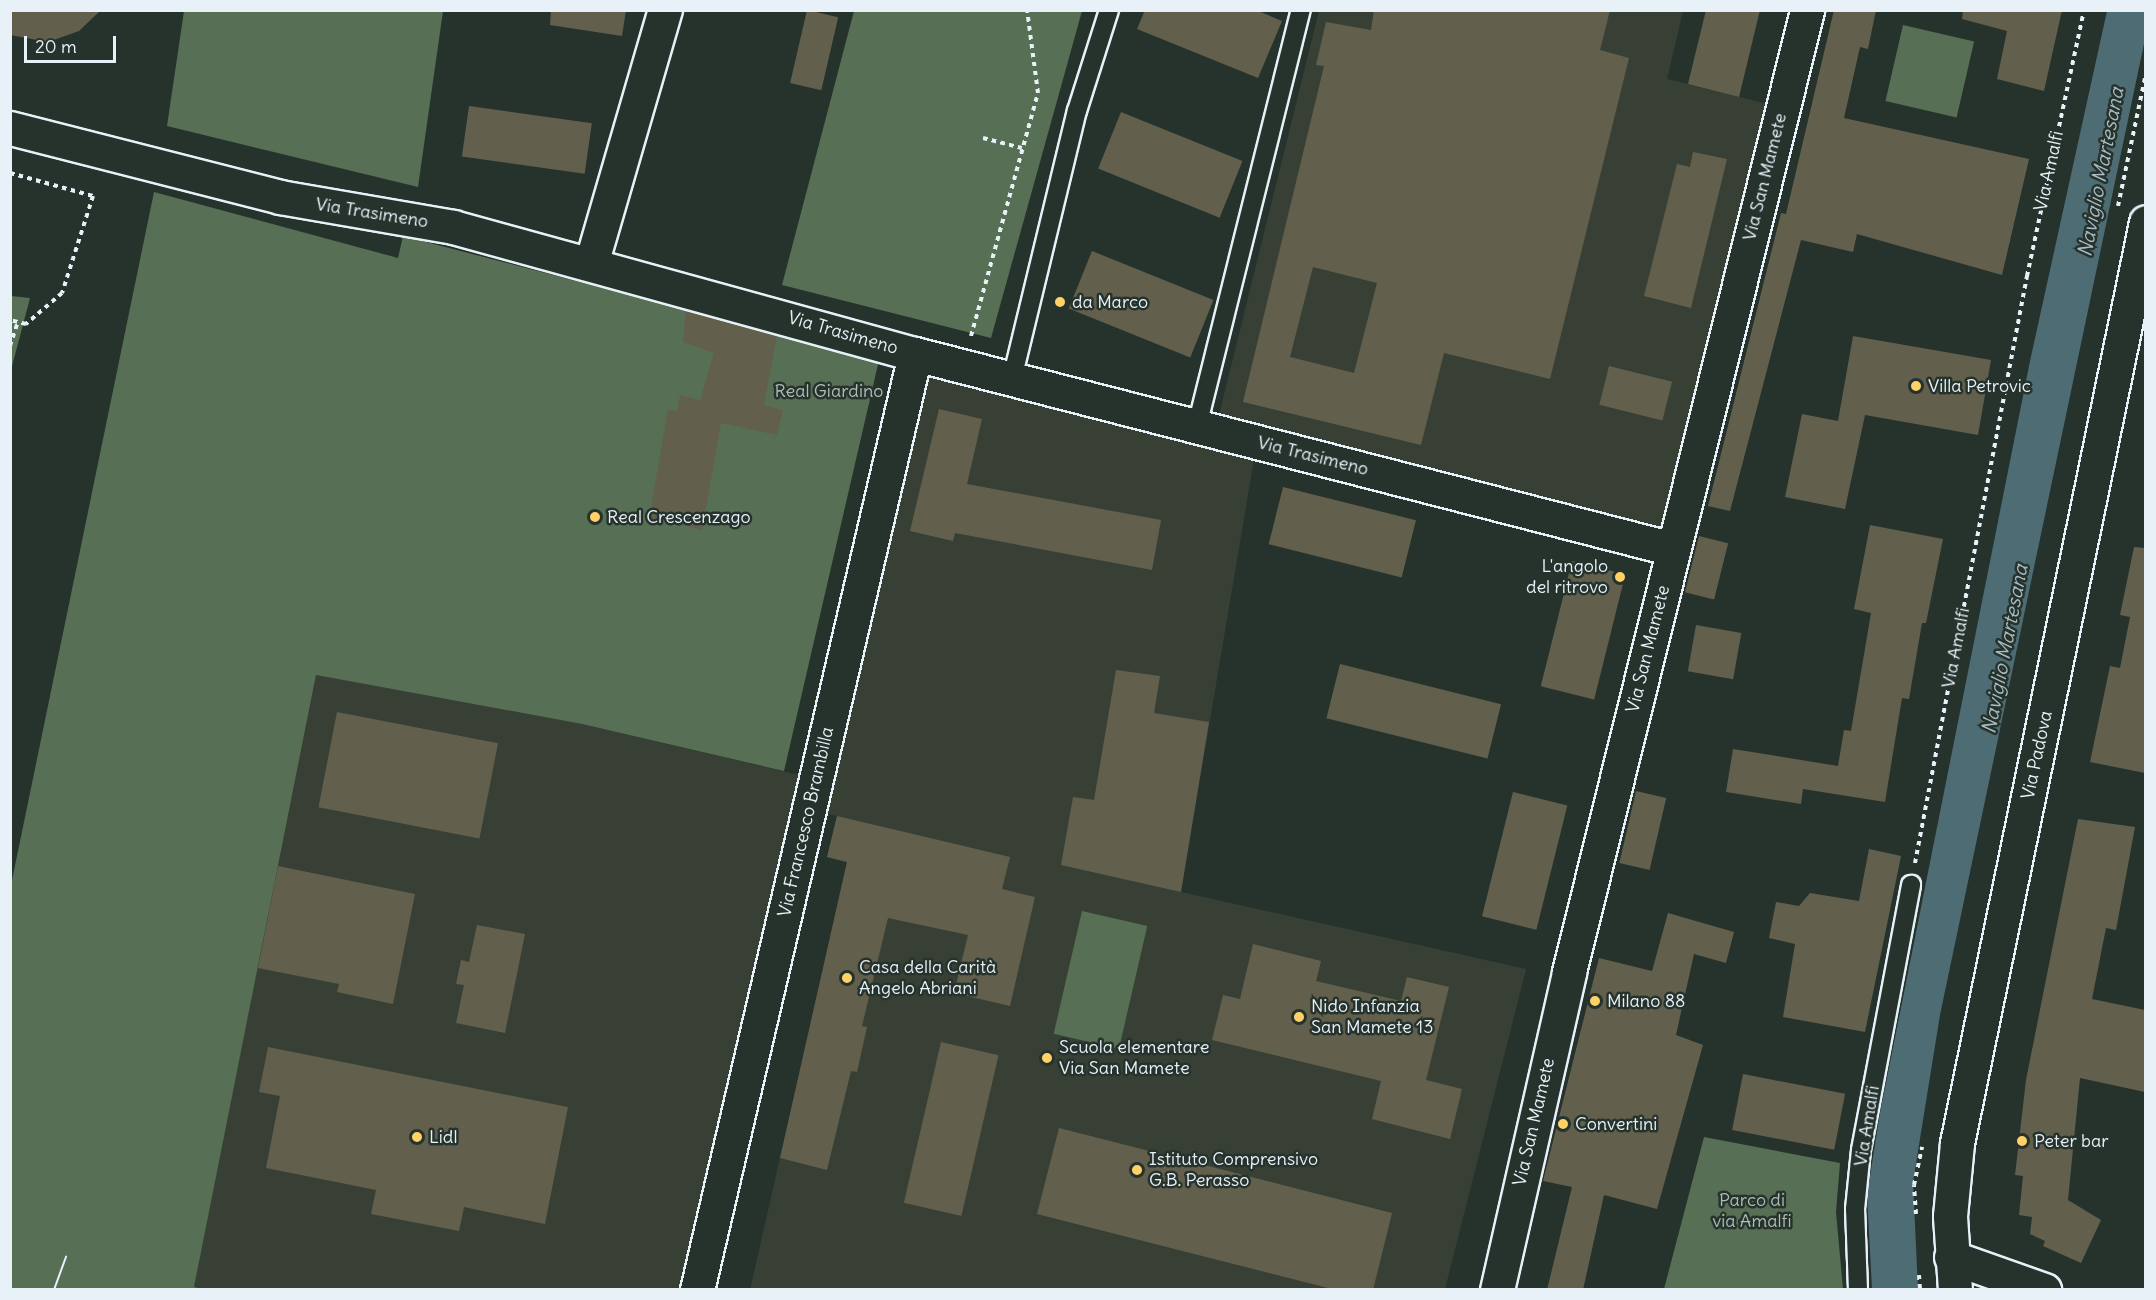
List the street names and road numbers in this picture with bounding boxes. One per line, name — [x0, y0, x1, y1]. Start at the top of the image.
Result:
street label: Via San Mamete — [1739, 111, 1791, 243]
street label: Via Amalfi — [2030, 129, 2068, 213]
street label: Via Trasimeno — [314, 193, 430, 233]
street label: Via Trasimeno — [785, 307, 901, 359]
street label: Via Trasimeno — [1255, 432, 1371, 480]
street label: Via San Mamete — [1622, 583, 1674, 715]
street label: Via Amalfi — [1938, 606, 1974, 690]
street label: Via Padova — [2017, 709, 2057, 801]
street label: Via Francesco Brambilla — [774, 725, 838, 919]
street label: Via San Mamete — [1509, 1056, 1559, 1188]
street label: Via Amalfi — [1850, 1084, 1884, 1168]

